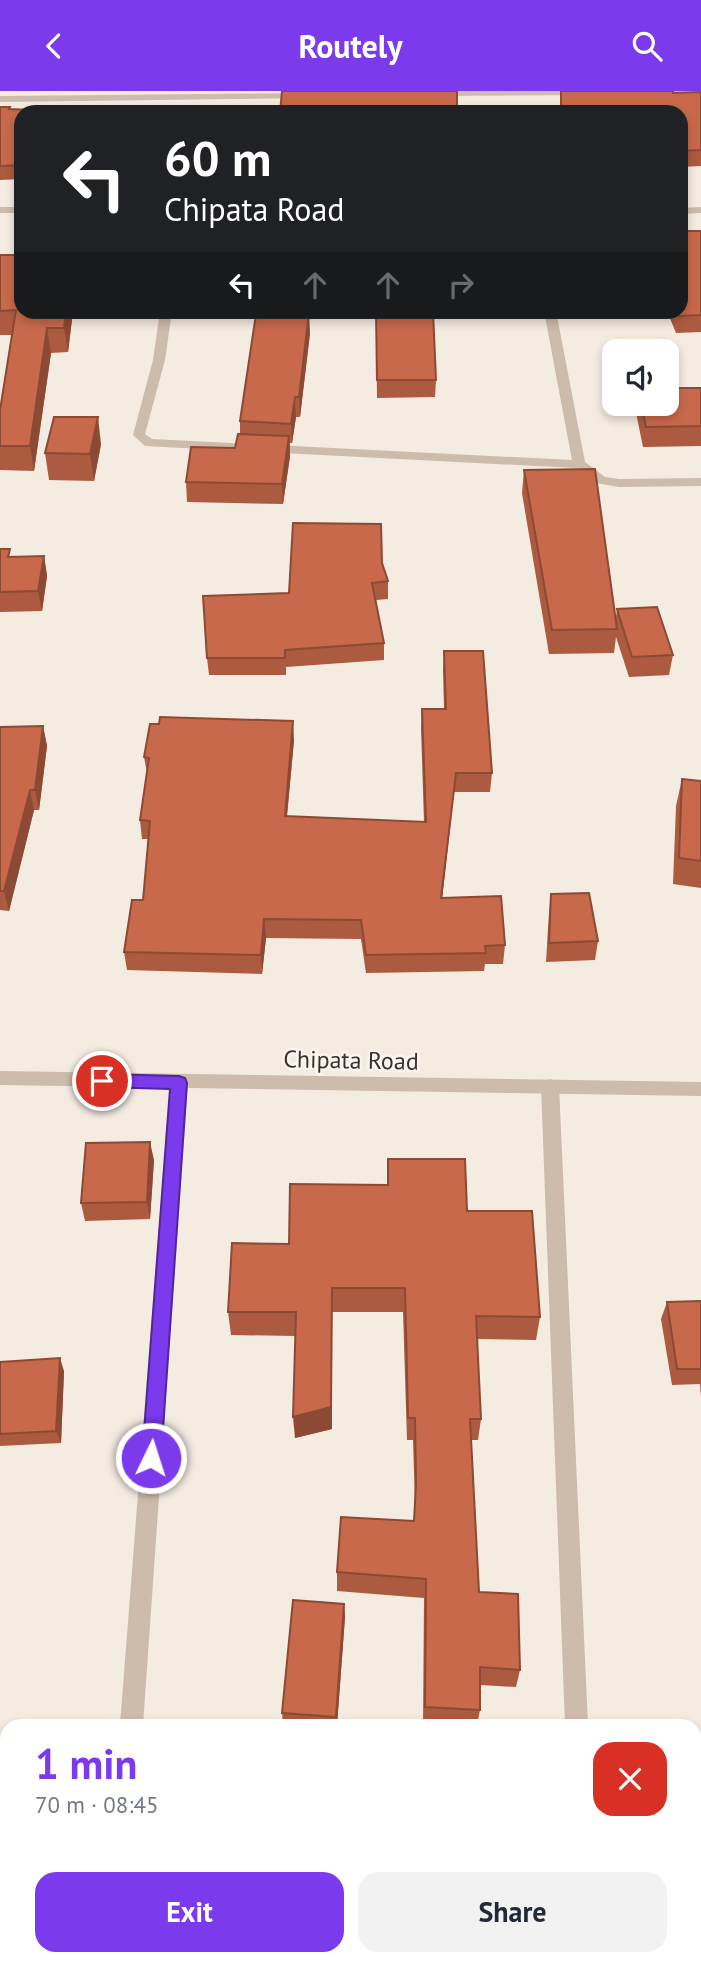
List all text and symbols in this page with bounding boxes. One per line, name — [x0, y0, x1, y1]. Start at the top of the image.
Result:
text: Routely — [298, 25, 403, 67]
icon: back — [35, 27, 73, 65]
icon: search — [628, 27, 666, 65]
text: 60 m — [164, 126, 271, 190]
icon: left — [49, 133, 140, 224]
text: Chipata Road — [164, 188, 345, 230]
icon: left — [223, 266, 261, 304]
icon: ahead — [296, 266, 334, 304]
icon: ahead — [369, 266, 407, 304]
icon: right — [442, 266, 480, 304]
map controls — [602, 339, 679, 416]
button: sound — [602, 339, 679, 416]
street label: Chipata Road — [283, 1043, 419, 1077]
pin — [72, 1051, 132, 1111]
icon: arrive — [83, 1062, 121, 1100]
position arrow — [114, 1421, 188, 1495]
text: 1 min — [35, 1736, 137, 1791]
button: close — [593, 1742, 667, 1816]
text: 70 m · 08:45 — [35, 1790, 159, 1819]
button: Exit — [35, 1872, 344, 1952]
button: Share — [358, 1872, 667, 1952]

